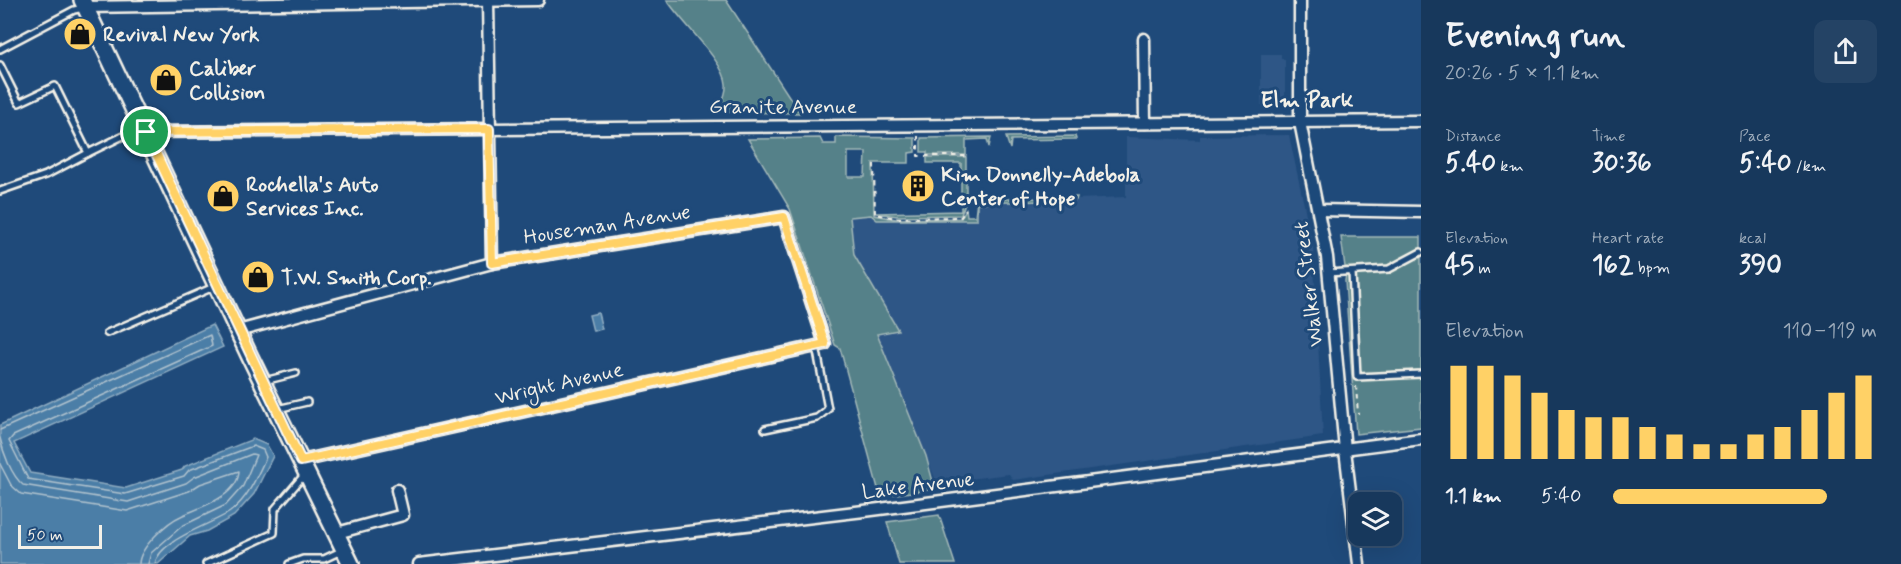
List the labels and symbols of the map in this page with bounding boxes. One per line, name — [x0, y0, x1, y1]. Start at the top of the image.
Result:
shop icon: Revival New York — [62, 16, 98, 52]
place label: Revival New York — [103, 21, 260, 49]
place label: Caliber Collision — [189, 55, 265, 107]
shop icon: Caliber Collision — [148, 62, 184, 98]
district label: Elm Park — [1261, 87, 1354, 115]
street label: Granite Avenue — [709, 93, 857, 121]
pin — [120, 106, 171, 157]
place label: Kim Donnelly-Adebola Center of Hope — [941, 161, 1140, 213]
building icon: Kim Donnelly-Adebola Center of Hope — [900, 168, 936, 204]
place label: Rochella's Auto Services Inc. — [246, 171, 379, 223]
shop icon: Rochella's Auto Services Inc. — [205, 178, 241, 214]
street label: Houseman Avenue — [522, 198, 693, 252]
street label: Walker Street — [1287, 220, 1331, 348]
shop icon: T.W. Smith Corp. — [240, 259, 276, 295]
place label: T.W. Smith Corp. — [281, 264, 432, 292]
street label: Wright Avenue — [492, 356, 626, 413]
street label: Lake Avenue — [860, 465, 976, 507]
scale bar — [18, 522, 102, 550]

